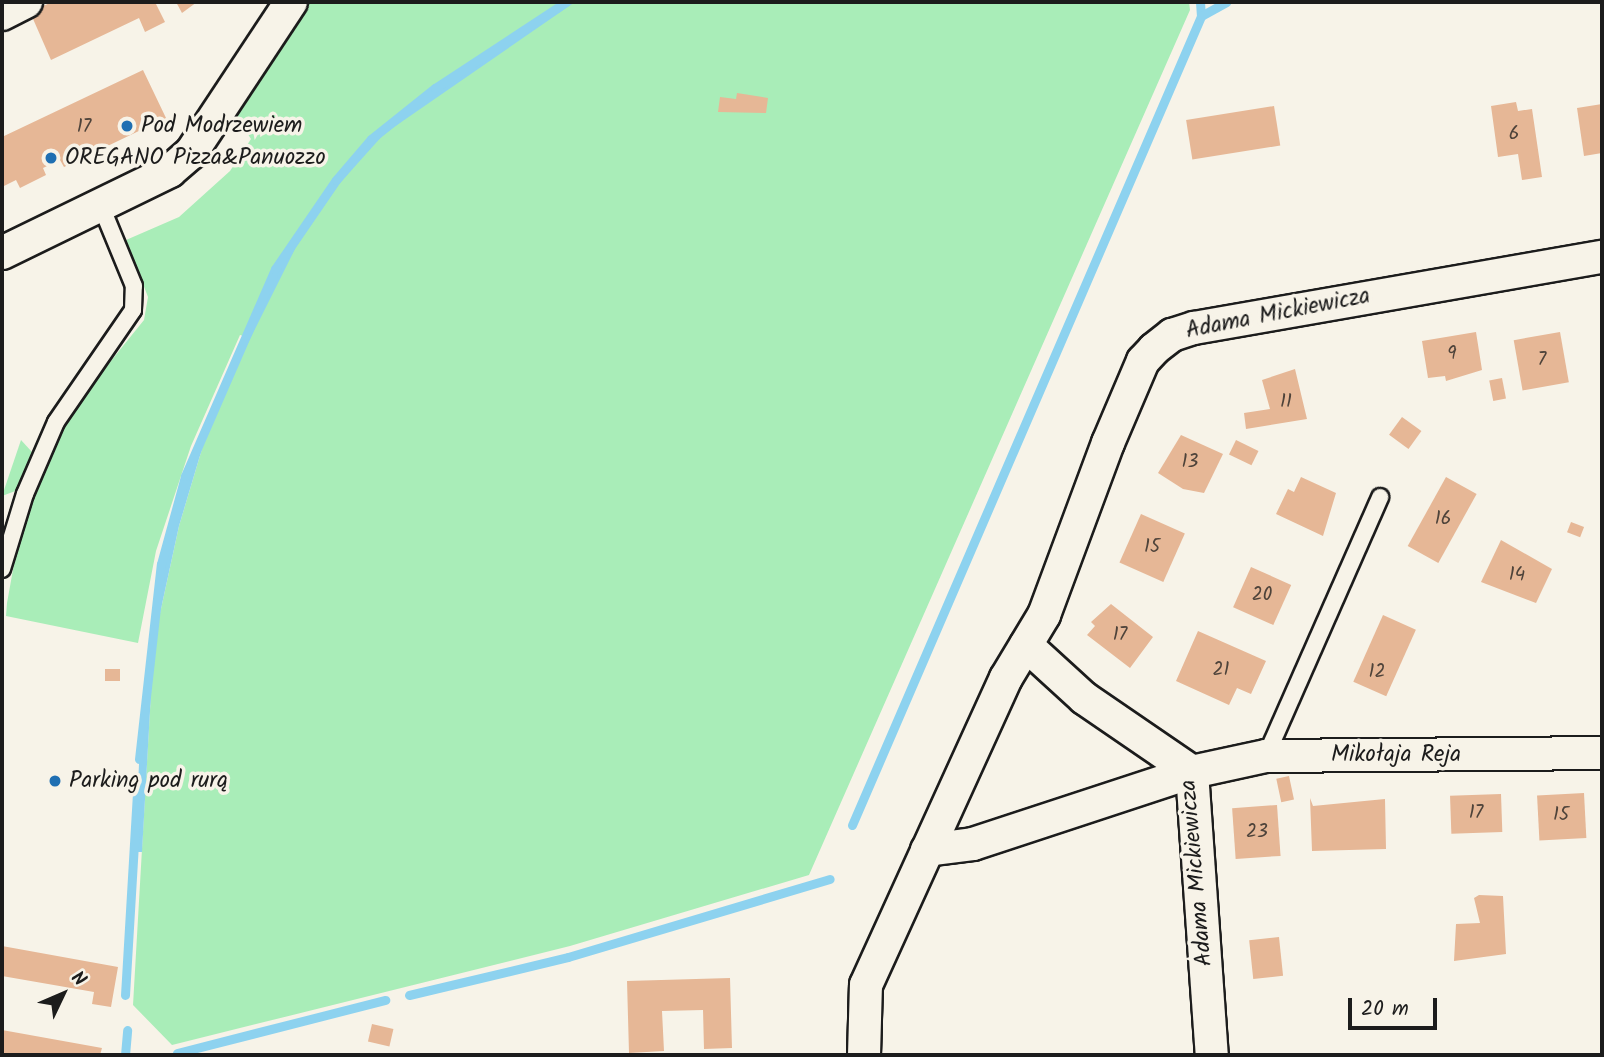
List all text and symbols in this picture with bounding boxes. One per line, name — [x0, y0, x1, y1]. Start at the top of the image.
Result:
place label: Pod Modrzewiem — [141, 112, 302, 140]
house number: 17 — [77, 117, 91, 139]
marker: Pod Modrzewiem — [119, 118, 135, 134]
house number: 6 — [1509, 124, 1519, 146]
place label: OREGANO Pizza&Panuozzo — [65, 144, 326, 172]
marker: OREGANO Pizza&Panuozzo — [43, 150, 59, 166]
street label: Adama Mickiewicza — [1184, 283, 1372, 345]
house number: 9 — [1447, 344, 1457, 366]
house number: 7 — [1538, 350, 1546, 372]
house number: 11 — [1280, 392, 1292, 414]
house number: 13 — [1182, 452, 1198, 474]
house number: 16 — [1435, 509, 1451, 531]
house number: 15 — [1144, 537, 1160, 559]
house number: 14 — [1509, 565, 1525, 587]
house number: 20 — [1252, 585, 1272, 607]
house number: 17 — [1113, 625, 1127, 647]
house number: 21 — [1212, 660, 1230, 682]
house number: 12 — [1368, 662, 1386, 684]
street label: Mikołaja Reja — [1331, 741, 1461, 769]
place label: Parking pod rurą — [69, 767, 228, 795]
marker: Parking pod rurą — [47, 773, 63, 789]
street label: Adama Mickiewicza — [1175, 779, 1219, 967]
house number: 17 — [1469, 803, 1483, 825]
house number: 15 — [1553, 805, 1569, 827]
house number: 23 — [1246, 822, 1268, 844]
north arrow — [28, 959, 98, 1029]
text: N — [63, 965, 93, 994]
scale bar — [1352, 984, 1441, 1028]
text: 20 m — [1361, 993, 1409, 1026]

